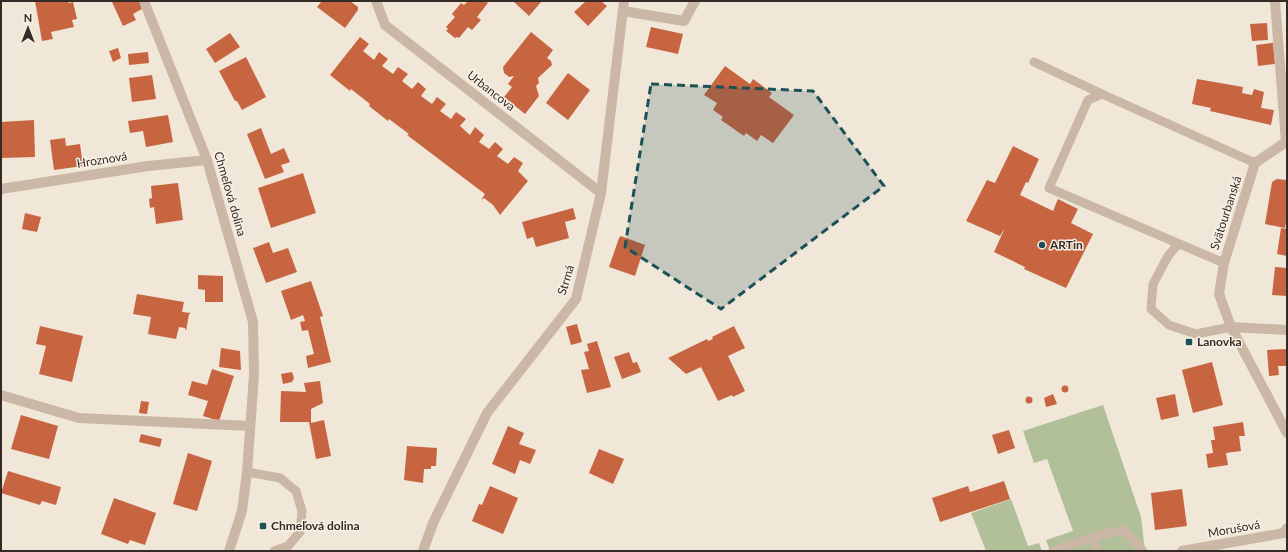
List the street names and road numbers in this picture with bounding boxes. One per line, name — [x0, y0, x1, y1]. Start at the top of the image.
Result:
street label: Urbancova — [464, 67, 518, 114]
street label: Hroznová — [76, 148, 128, 171]
street label: Chmeľová dolina — [211, 150, 250, 238]
street label: Svätourbanská — [1207, 174, 1245, 252]
street label: Strmá — [554, 263, 577, 297]
street label: Morušová — [1207, 517, 1261, 540]

